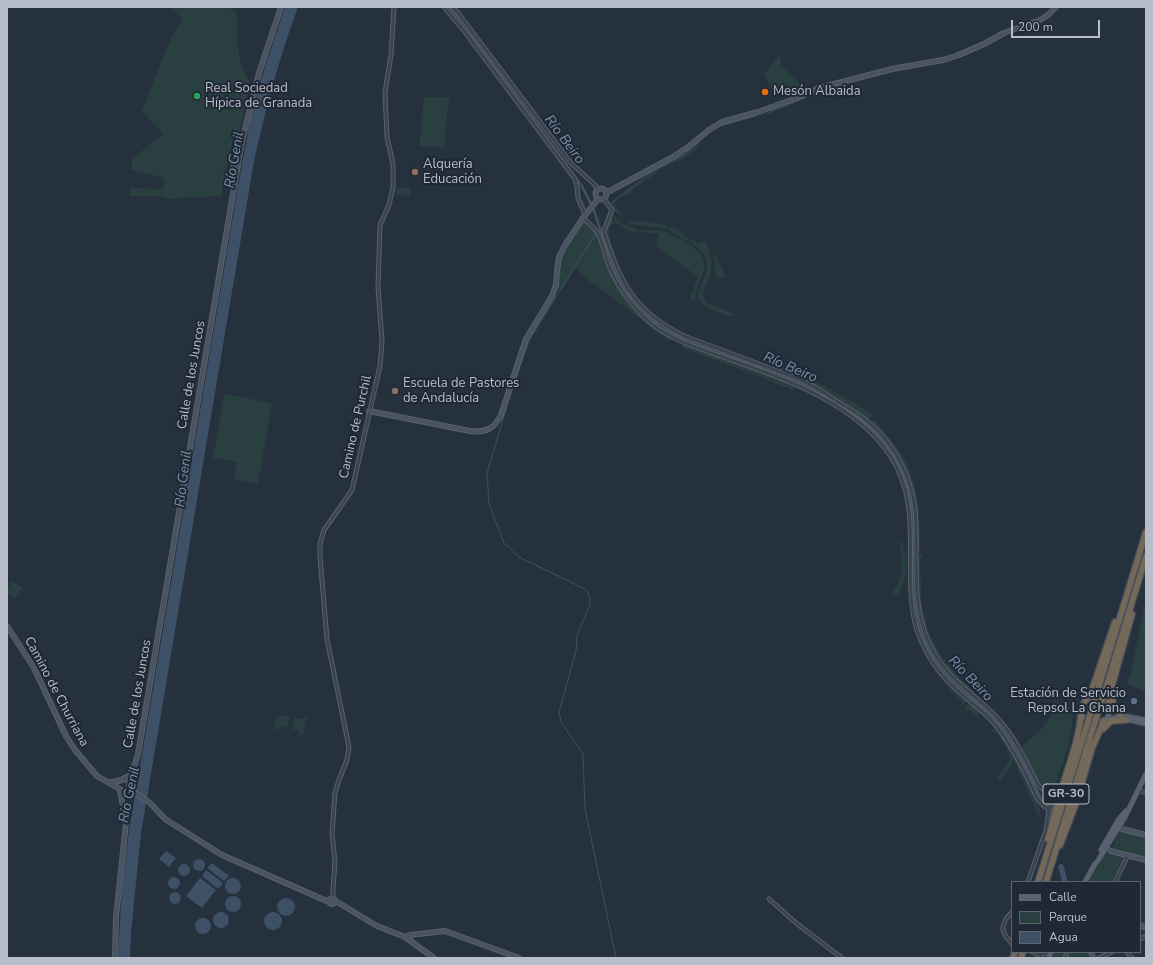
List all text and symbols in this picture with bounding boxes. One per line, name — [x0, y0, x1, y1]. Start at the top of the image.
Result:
scale bar — [1013, 12, 1102, 38]
text: 200 m — [1018, 19, 1053, 35]
place label: Real Sociedad Hípica de Granada — [205, 81, 312, 112]
place label: Mesón Albaida — [773, 84, 861, 100]
marker: Mesón Albaida — [760, 87, 770, 97]
marker: Real Sociedad Hípica de Granada — [192, 91, 202, 101]
water label: Río Beiro — [540, 112, 588, 168]
water label: Río Genil — [222, 130, 248, 190]
place label: Alquería Educación — [423, 157, 482, 188]
marker: Alquería Educación — [410, 167, 420, 177]
street label: Calle de los Juncos — [175, 319, 209, 431]
water label: Río Beiro — [761, 349, 819, 387]
street label: Camino de Purchil — [337, 374, 375, 480]
place label: Escuela de Pastores de Andalucía — [403, 376, 519, 407]
marker: Escuela de Pastores de Andalucía — [390, 386, 400, 396]
water label: Río Genil — [172, 450, 196, 508]
street label: Camino de Churriana — [20, 634, 92, 750]
street label: Calle de los Juncos — [121, 638, 155, 750]
water label: Río Beiro — [944, 653, 996, 705]
place label: Estación de Servicio Repsol La Chana — [1010, 686, 1126, 717]
marker: Estación de Servicio Repsol La Chana — [1129, 696, 1139, 706]
water label: Río Genil — [116, 765, 144, 825]
road number: GR-30 — [1043, 784, 1089, 804]
legend — [1011, 881, 1141, 953]
text: Calle — [1049, 889, 1077, 905]
text: Parque — [1049, 909, 1087, 925]
text: Agua — [1049, 929, 1078, 945]

